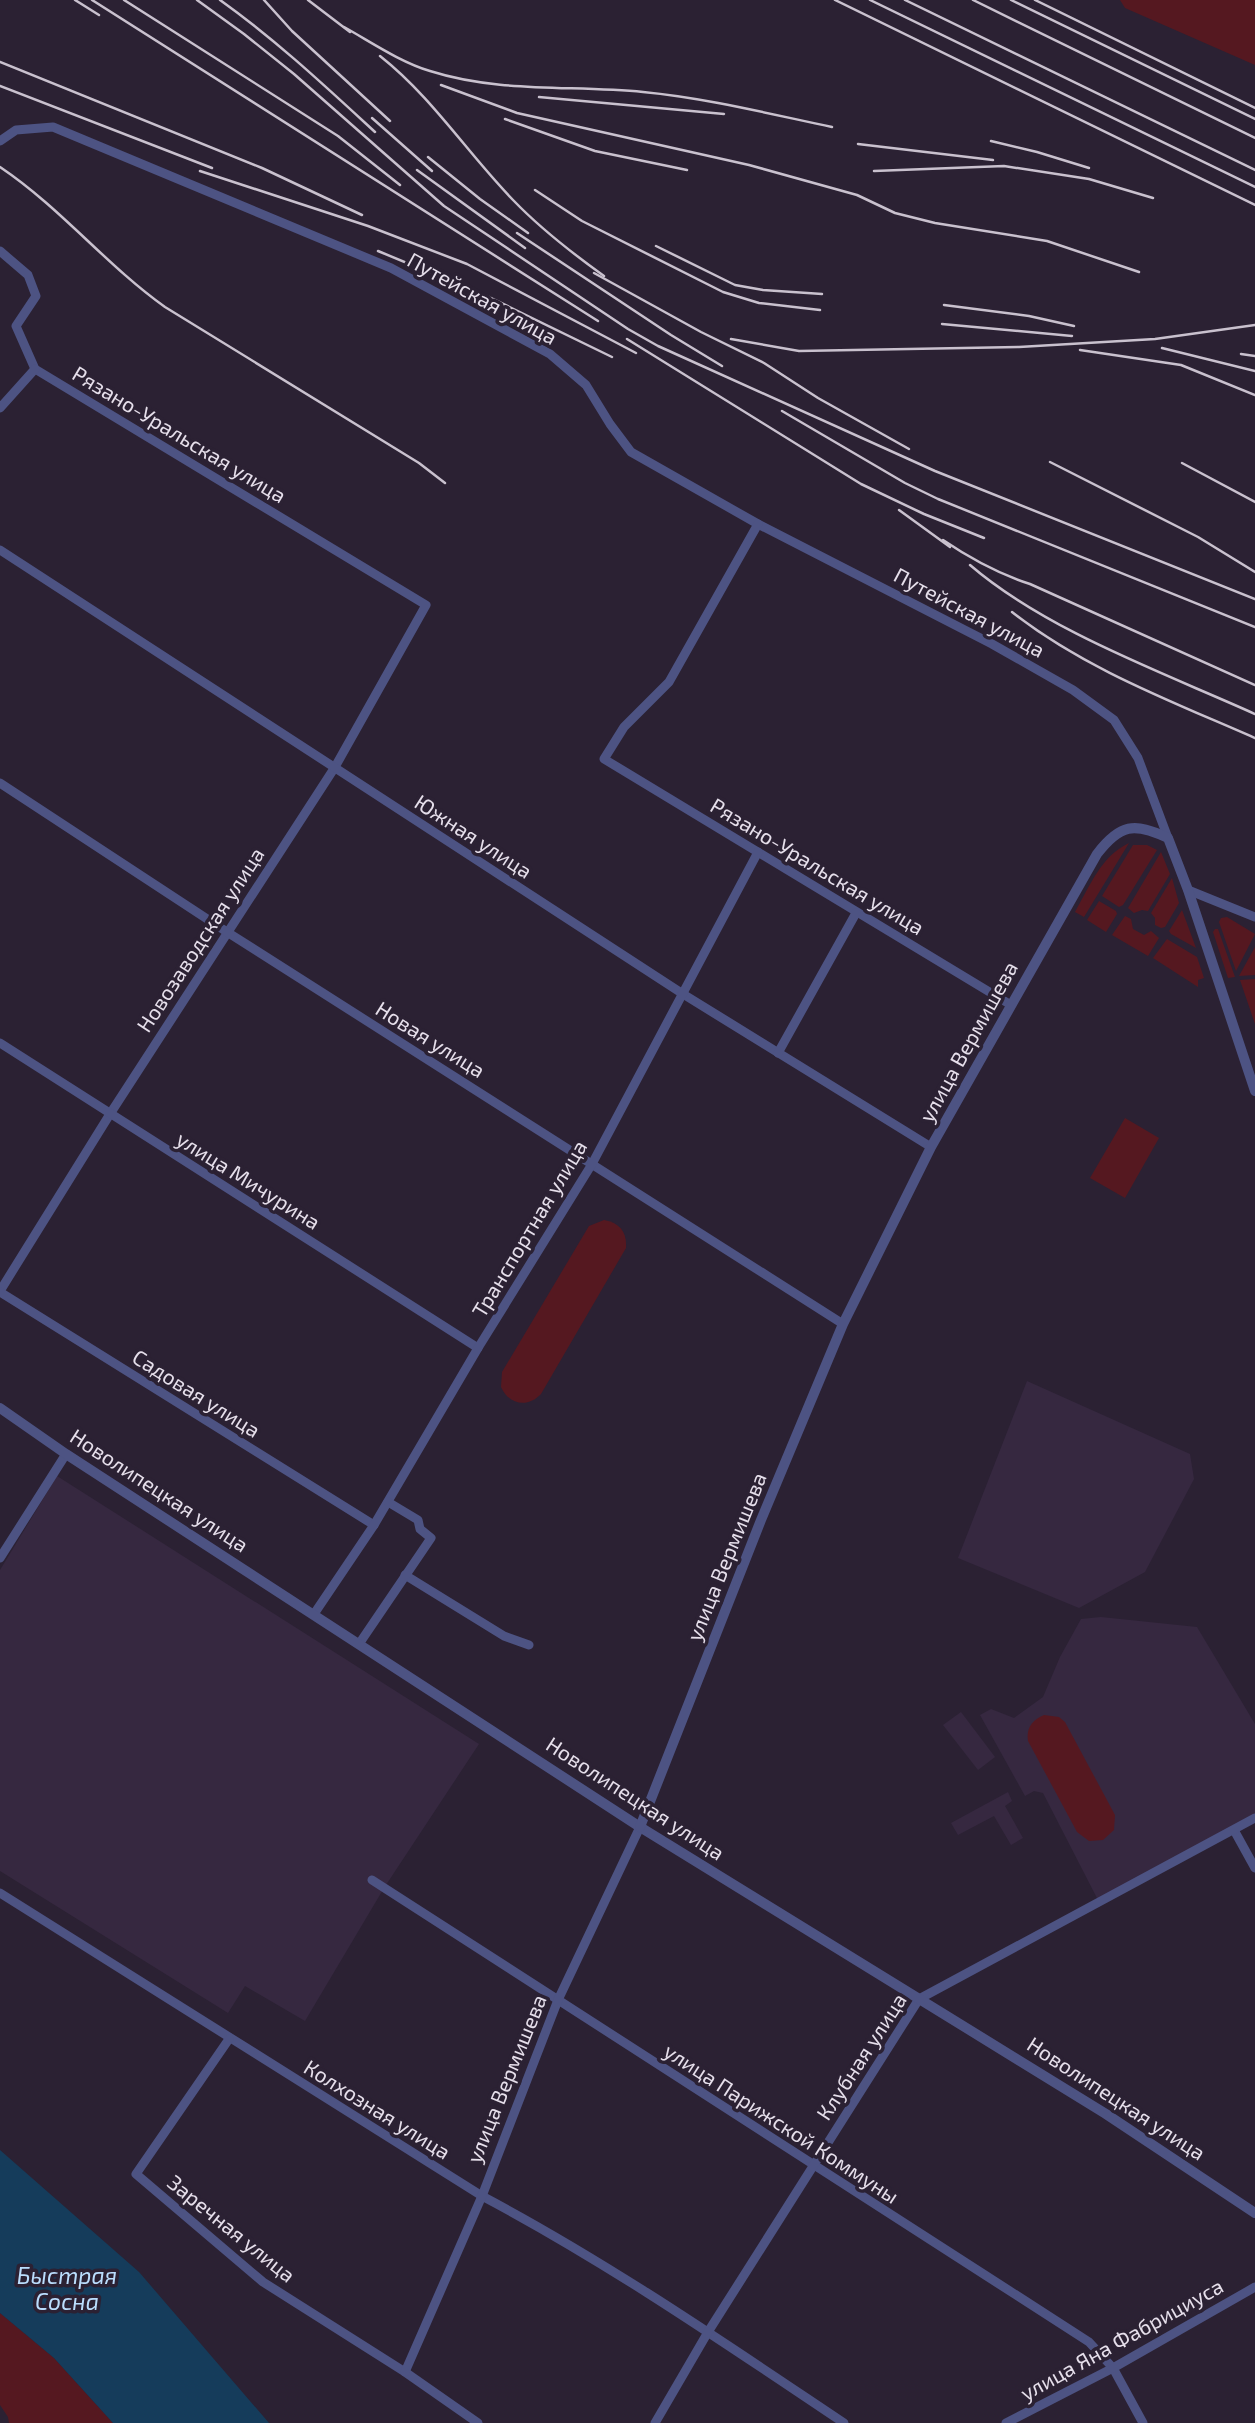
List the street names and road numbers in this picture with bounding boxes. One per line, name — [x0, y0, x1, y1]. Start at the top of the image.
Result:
street label: Путейская улица — [403, 246, 562, 350]
street label: Рязано-Уральская улица — [68, 360, 291, 508]
street label: Путейская улица — [890, 561, 1049, 663]
street label: Южная улица — [410, 789, 537, 884]
street label: Рязано-Уральская улица — [706, 792, 929, 940]
street label: Новозаводская улица — [131, 842, 270, 1037]
street label: улица Вермишева — [913, 957, 1023, 1126]
street label: Новая улица — [371, 995, 490, 1083]
street label: улица Мичурина — [172, 1125, 325, 1235]
street label: Транспортная улица — [466, 1135, 592, 1322]
street label: Садовая улица — [128, 1344, 265, 1443]
street label: Новолипецкая улица — [66, 1423, 253, 1557]
street label: улица Вермишева — [680, 1469, 772, 1645]
street label: Новолипецкая улица — [542, 1731, 729, 1865]
street label: Клубная улица — [810, 1988, 912, 2125]
street label: улица Вермишева — [460, 1991, 552, 2167]
street label: Новолипецкая улица — [1023, 2031, 1210, 2165]
street label: улица Парижской Коммуны — [659, 2037, 904, 2209]
street label: Колхозная улица — [299, 2054, 456, 2165]
street label: Заречная улица — [163, 2169, 301, 2288]
street label: улица Яна Фабрициуса — [1016, 2272, 1228, 2406]

